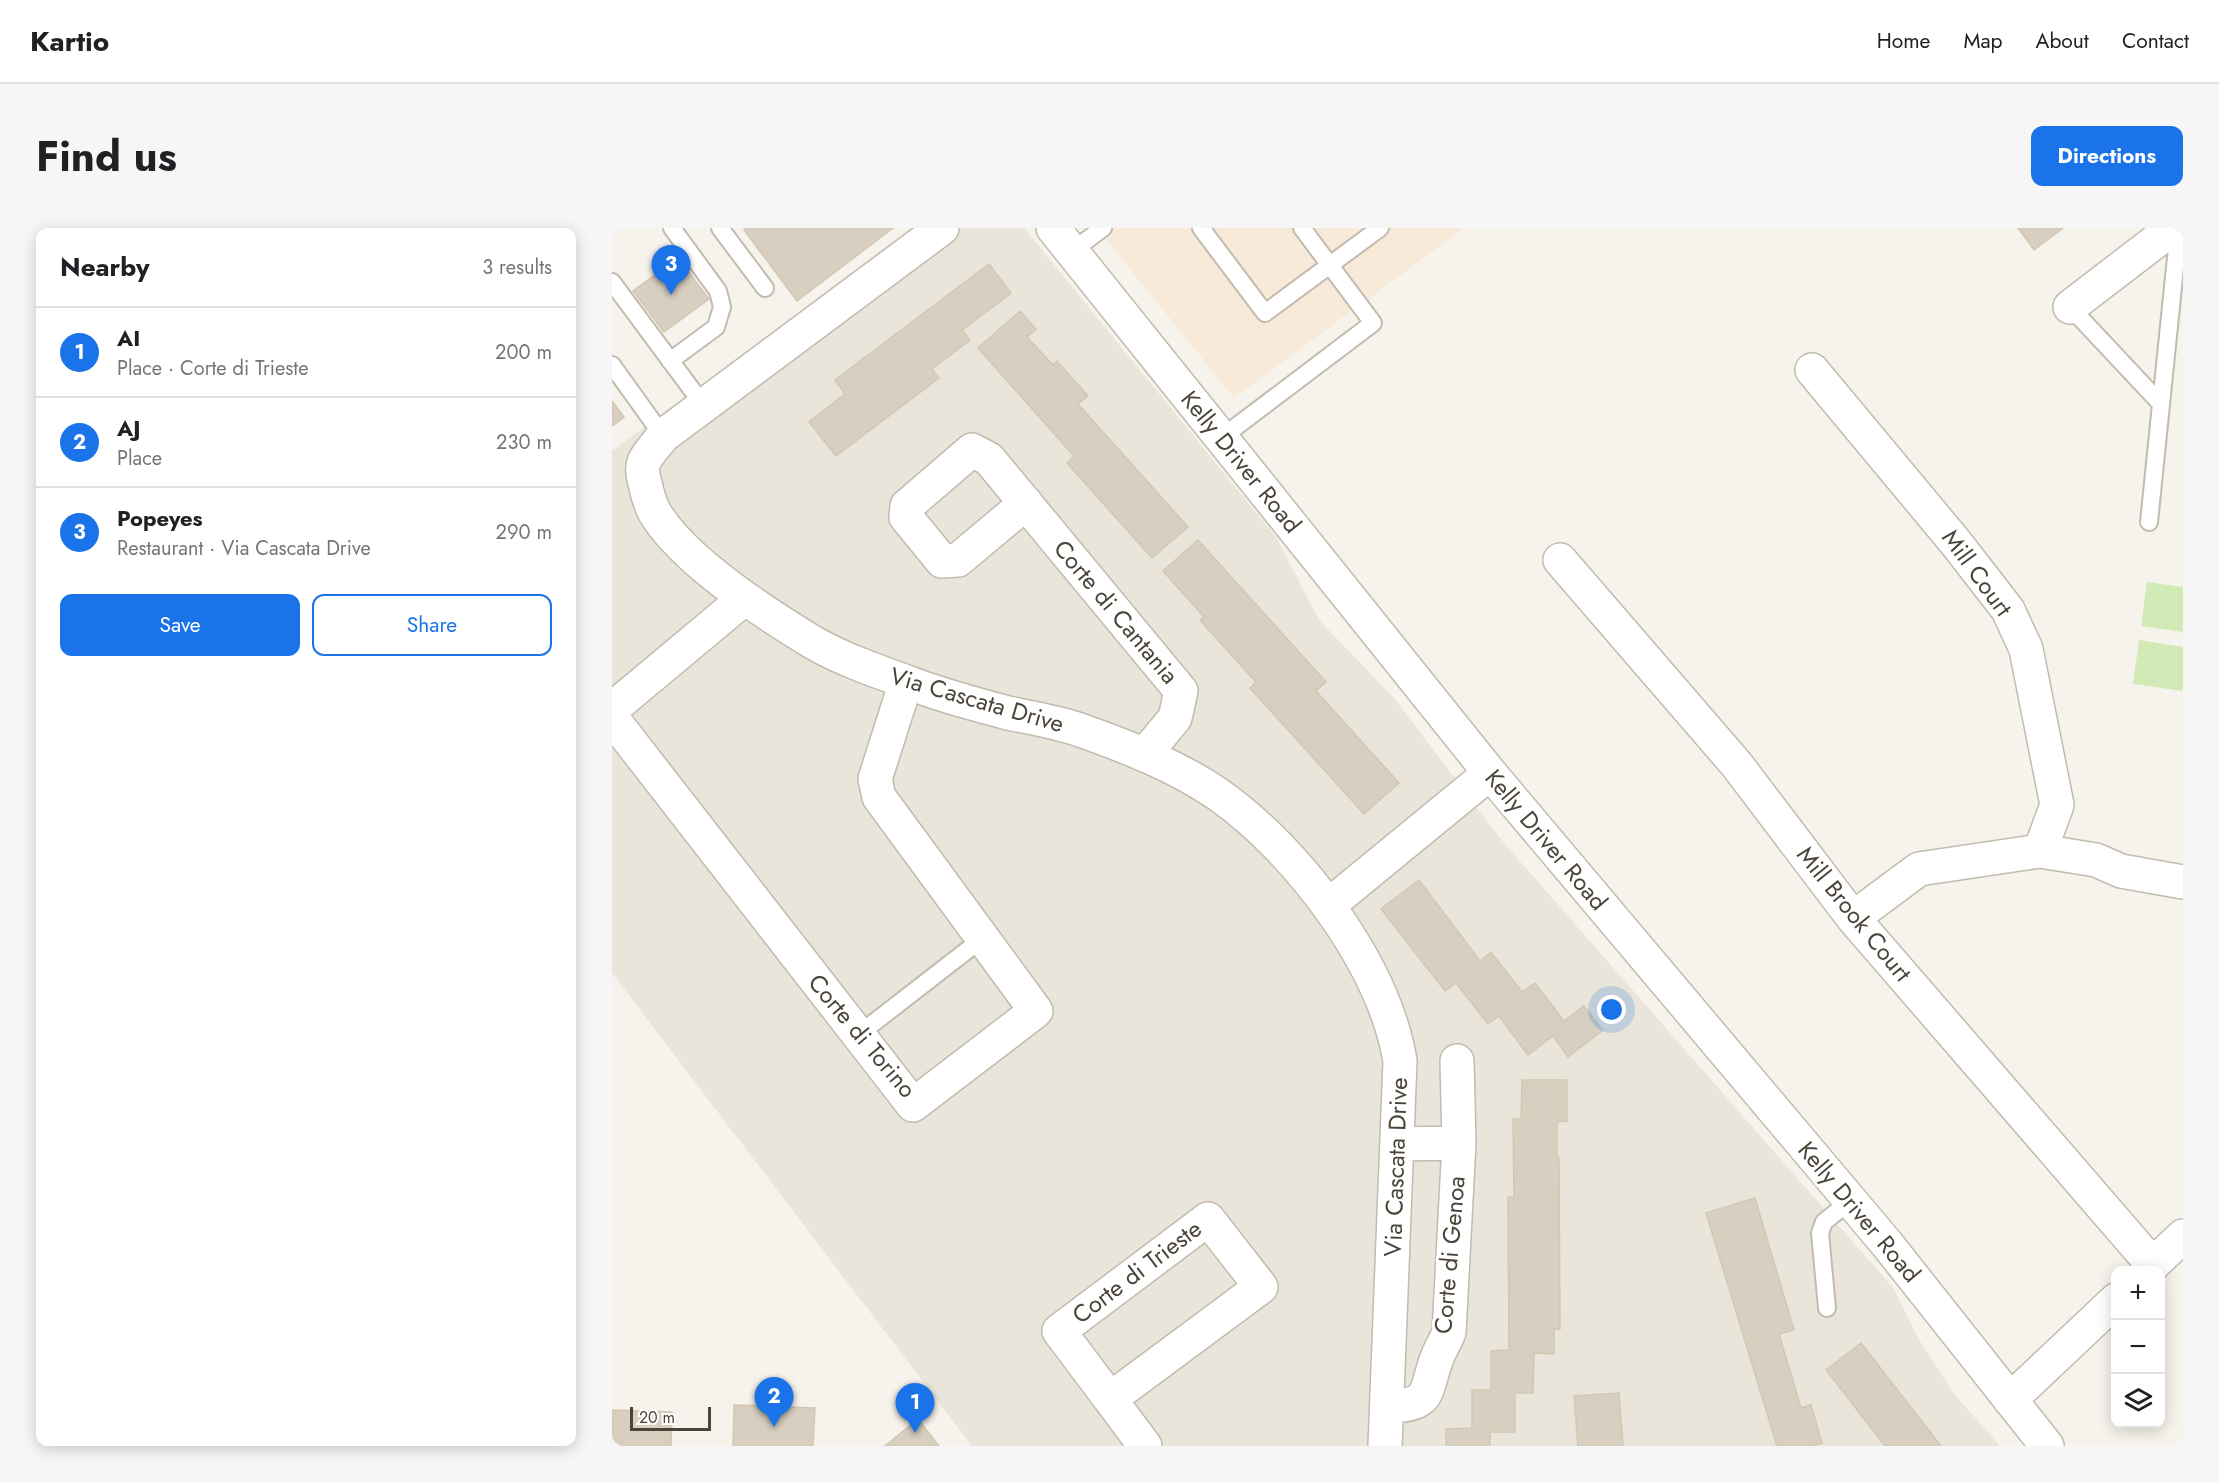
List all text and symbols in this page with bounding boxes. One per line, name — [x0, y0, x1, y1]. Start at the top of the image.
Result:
text: Kartio — [30, 21, 109, 62]
text: Home — [1877, 26, 1930, 56]
text: Map — [1963, 26, 2003, 56]
text: About — [2036, 26, 2089, 56]
text: Contact — [2122, 26, 2189, 56]
text: Find us — [36, 126, 177, 187]
button: Directions — [2031, 126, 2183, 186]
pin: 3 — [652, 245, 690, 295]
text: Nearby — [60, 248, 149, 286]
text: 3 results — [482, 253, 552, 282]
text: AI — [117, 322, 140, 354]
text: 1 — [74, 338, 85, 367]
text: 200 m — [495, 338, 552, 367]
text: Place · Corte di Trieste — [117, 354, 308, 383]
street label: Kelly Driver Road — [1173, 383, 1310, 541]
text: AJ — [117, 412, 140, 444]
text: 2 — [73, 428, 86, 457]
text: 230 m — [496, 428, 552, 457]
text: Place — [117, 444, 162, 473]
text: Popeyes — [117, 502, 203, 534]
text: 3 — [73, 518, 86, 547]
text: 290 m — [496, 518, 552, 547]
street label: Mill Court — [1934, 522, 2021, 624]
street label: Corte di Cantania — [1046, 532, 1187, 691]
text: Restaurant · Via Cascata Drive — [117, 534, 371, 563]
button: Save — [60, 594, 300, 656]
button: Share — [312, 594, 552, 656]
street label: Via Cascata Drive — [886, 658, 1068, 741]
street label: Kelly Driver Road — [1477, 762, 1616, 918]
street label: Mill Brook Court — [1789, 838, 1920, 989]
street label: Corte di Torino — [800, 966, 925, 1105]
your location — [1597, 995, 1626, 1024]
street label: Via Cascata Drive — [1375, 1077, 1416, 1257]
street label: Kelly Driver Road — [1790, 1134, 1929, 1290]
street label: Corte di Genoa — [1425, 1175, 1474, 1335]
street label: Corte di Trieste — [1065, 1211, 1209, 1332]
map controls — [2111, 1266, 2165, 1428]
button: + — [2111, 1266, 2165, 1320]
button: − — [2111, 1320, 2165, 1374]
button: layers — [2111, 1374, 2165, 1428]
pin: 2 — [754, 1378, 794, 1427]
pin: 1 — [896, 1384, 934, 1433]
scale bar — [630, 1404, 711, 1432]
text: 20 m — [639, 1406, 675, 1429]

